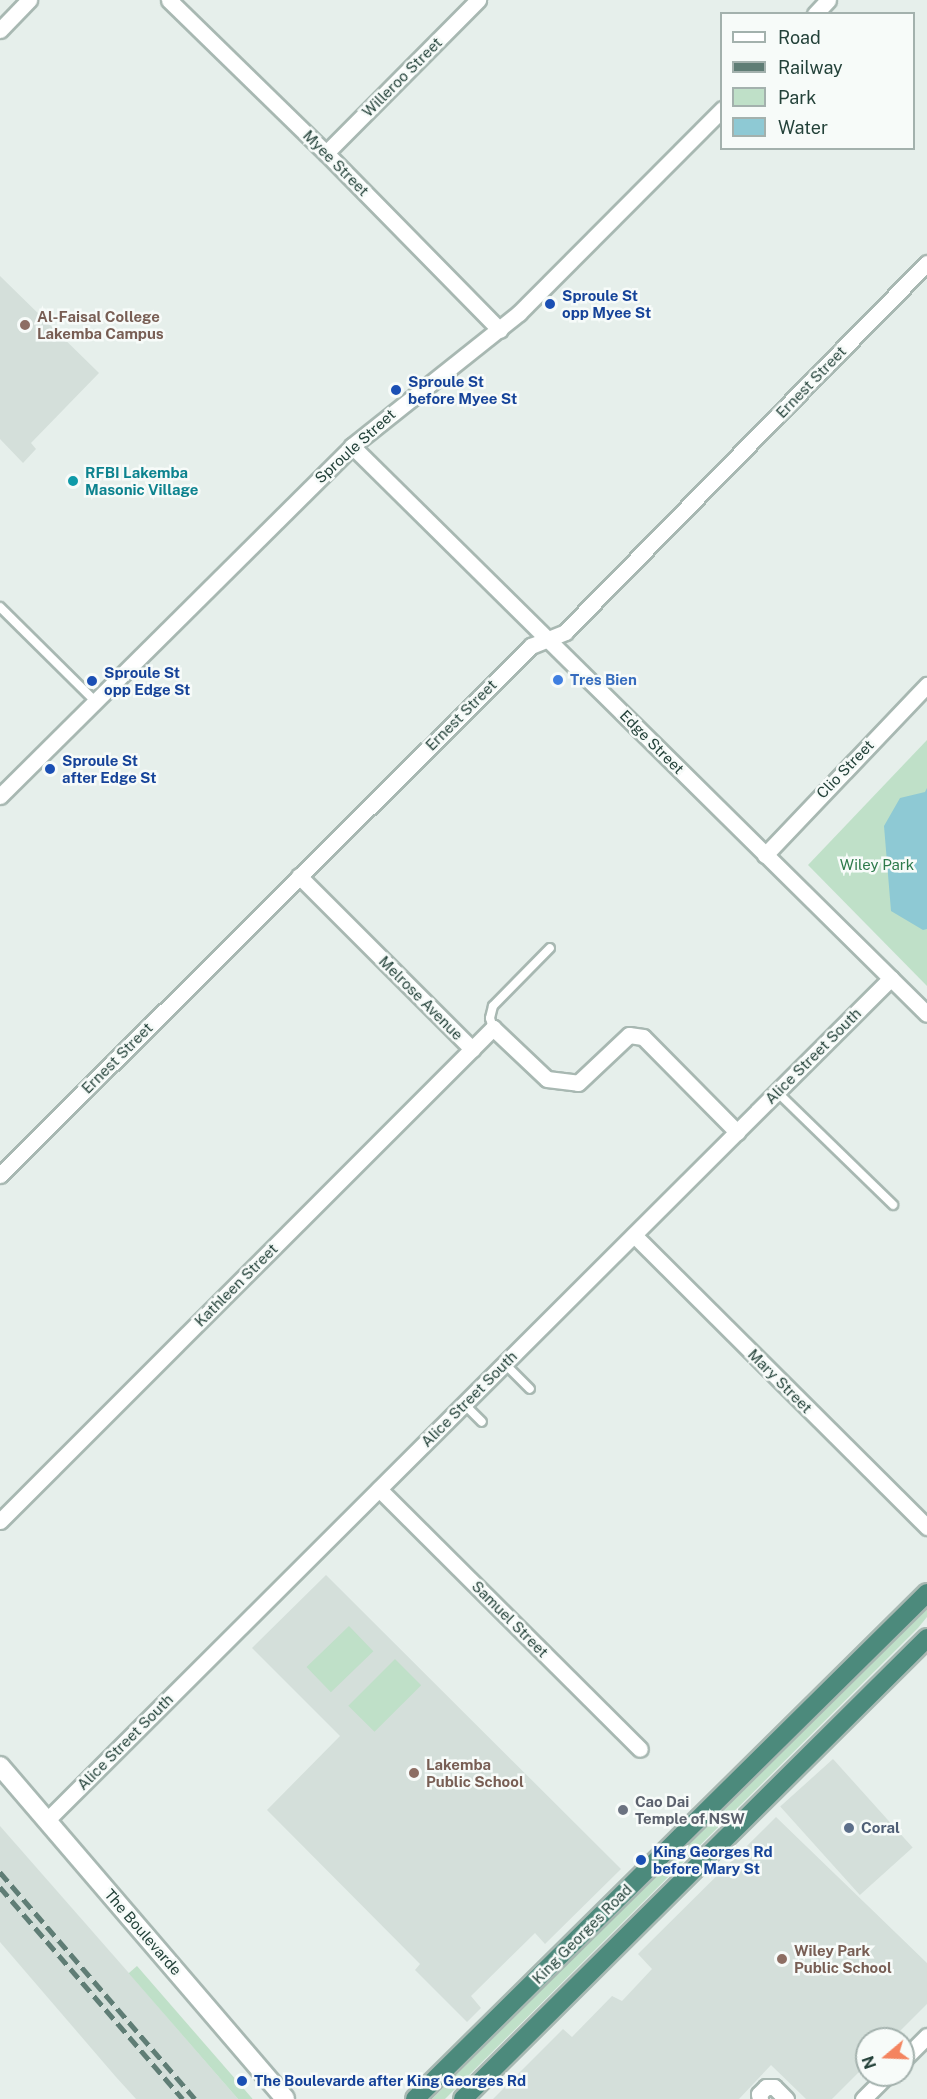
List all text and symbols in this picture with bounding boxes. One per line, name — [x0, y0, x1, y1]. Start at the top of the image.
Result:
legend — [720, 12, 915, 150]
text: Road — [778, 27, 821, 48]
street label: Willeroo Street — [358, 33, 446, 121]
text: Railway — [778, 57, 843, 78]
text: Park — [778, 87, 816, 108]
text: Water — [778, 117, 828, 138]
street label: Myee Street — [299, 126, 373, 200]
place label: Sproule St opp Myee St — [562, 286, 651, 321]
marker: Sproule St opp Myee St — [543, 297, 557, 311]
place label: Al-Faisal College Lakemba Campus — [37, 307, 164, 342]
marker: Al-Faisal College Lakemba Campus — [18, 318, 32, 332]
street label: Ernest Street — [772, 342, 850, 422]
place label: Sproule St before Myee St — [408, 372, 517, 407]
marker: Sproule St before Myee St — [389, 383, 403, 397]
street label: Sproule Street — [311, 405, 399, 487]
place label: RFBI Lakemba Masonic Village — [85, 463, 199, 498]
marker: RFBI Lakemba Masonic Village — [66, 474, 80, 488]
place label: Sproule St opp Edge St — [104, 663, 190, 698]
place label: Tres Bien — [570, 671, 637, 689]
marker: Tres Bien — [551, 673, 565, 687]
marker: Sproule St opp Edge St — [85, 674, 99, 688]
street label: Ernest Street — [422, 676, 500, 754]
street label: Edge Street — [616, 706, 688, 778]
street label: Clio Street — [813, 736, 877, 802]
place label: Sproule St after Edge St — [62, 751, 157, 786]
marker: Sproule St after Edge St — [43, 762, 57, 776]
park label: Wiley Park — [840, 856, 914, 874]
street label: Melrose Avenue — [375, 952, 467, 1044]
street label: Alice Street South — [761, 1004, 865, 1108]
street label: Ernest Street — [78, 1019, 156, 1097]
street label: Kathleen Street — [191, 1240, 281, 1330]
street label: Mary Street — [744, 1345, 816, 1417]
street label: Alice Street South — [417, 1347, 521, 1451]
street label: Samuel Street — [468, 1577, 552, 1661]
street label: Alice Street South — [73, 1690, 177, 1794]
place label: Lakemba Public School — [426, 1755, 524, 1790]
marker: Lakemba Public School — [407, 1766, 421, 1780]
place label: Cao Dai Temple of NSW — [635, 1792, 745, 1827]
marker: Cao Dai Temple of NSW — [616, 1803, 630, 1817]
place label: Coral — [861, 1819, 900, 1837]
marker: Coral — [842, 1821, 856, 1835]
place label: King Georges Rd before Mary St — [653, 1842, 773, 1877]
marker: King Georges Rd before Mary St — [634, 1853, 648, 1867]
street label: King Georges Road — [528, 1880, 636, 1988]
street label: The Boulevarde — [101, 1885, 185, 1979]
place label: Wiley Park Public School — [794, 1941, 892, 1976]
marker: Wiley Park Public School — [775, 1952, 789, 1966]
north arrow — [855, 2027, 915, 2087]
text: N — [858, 2053, 880, 2071]
place label: The Boulevarde after King Georges Rd — [254, 2072, 526, 2090]
marker: The Boulevarde after King Georges Rd — [235, 2074, 249, 2088]

